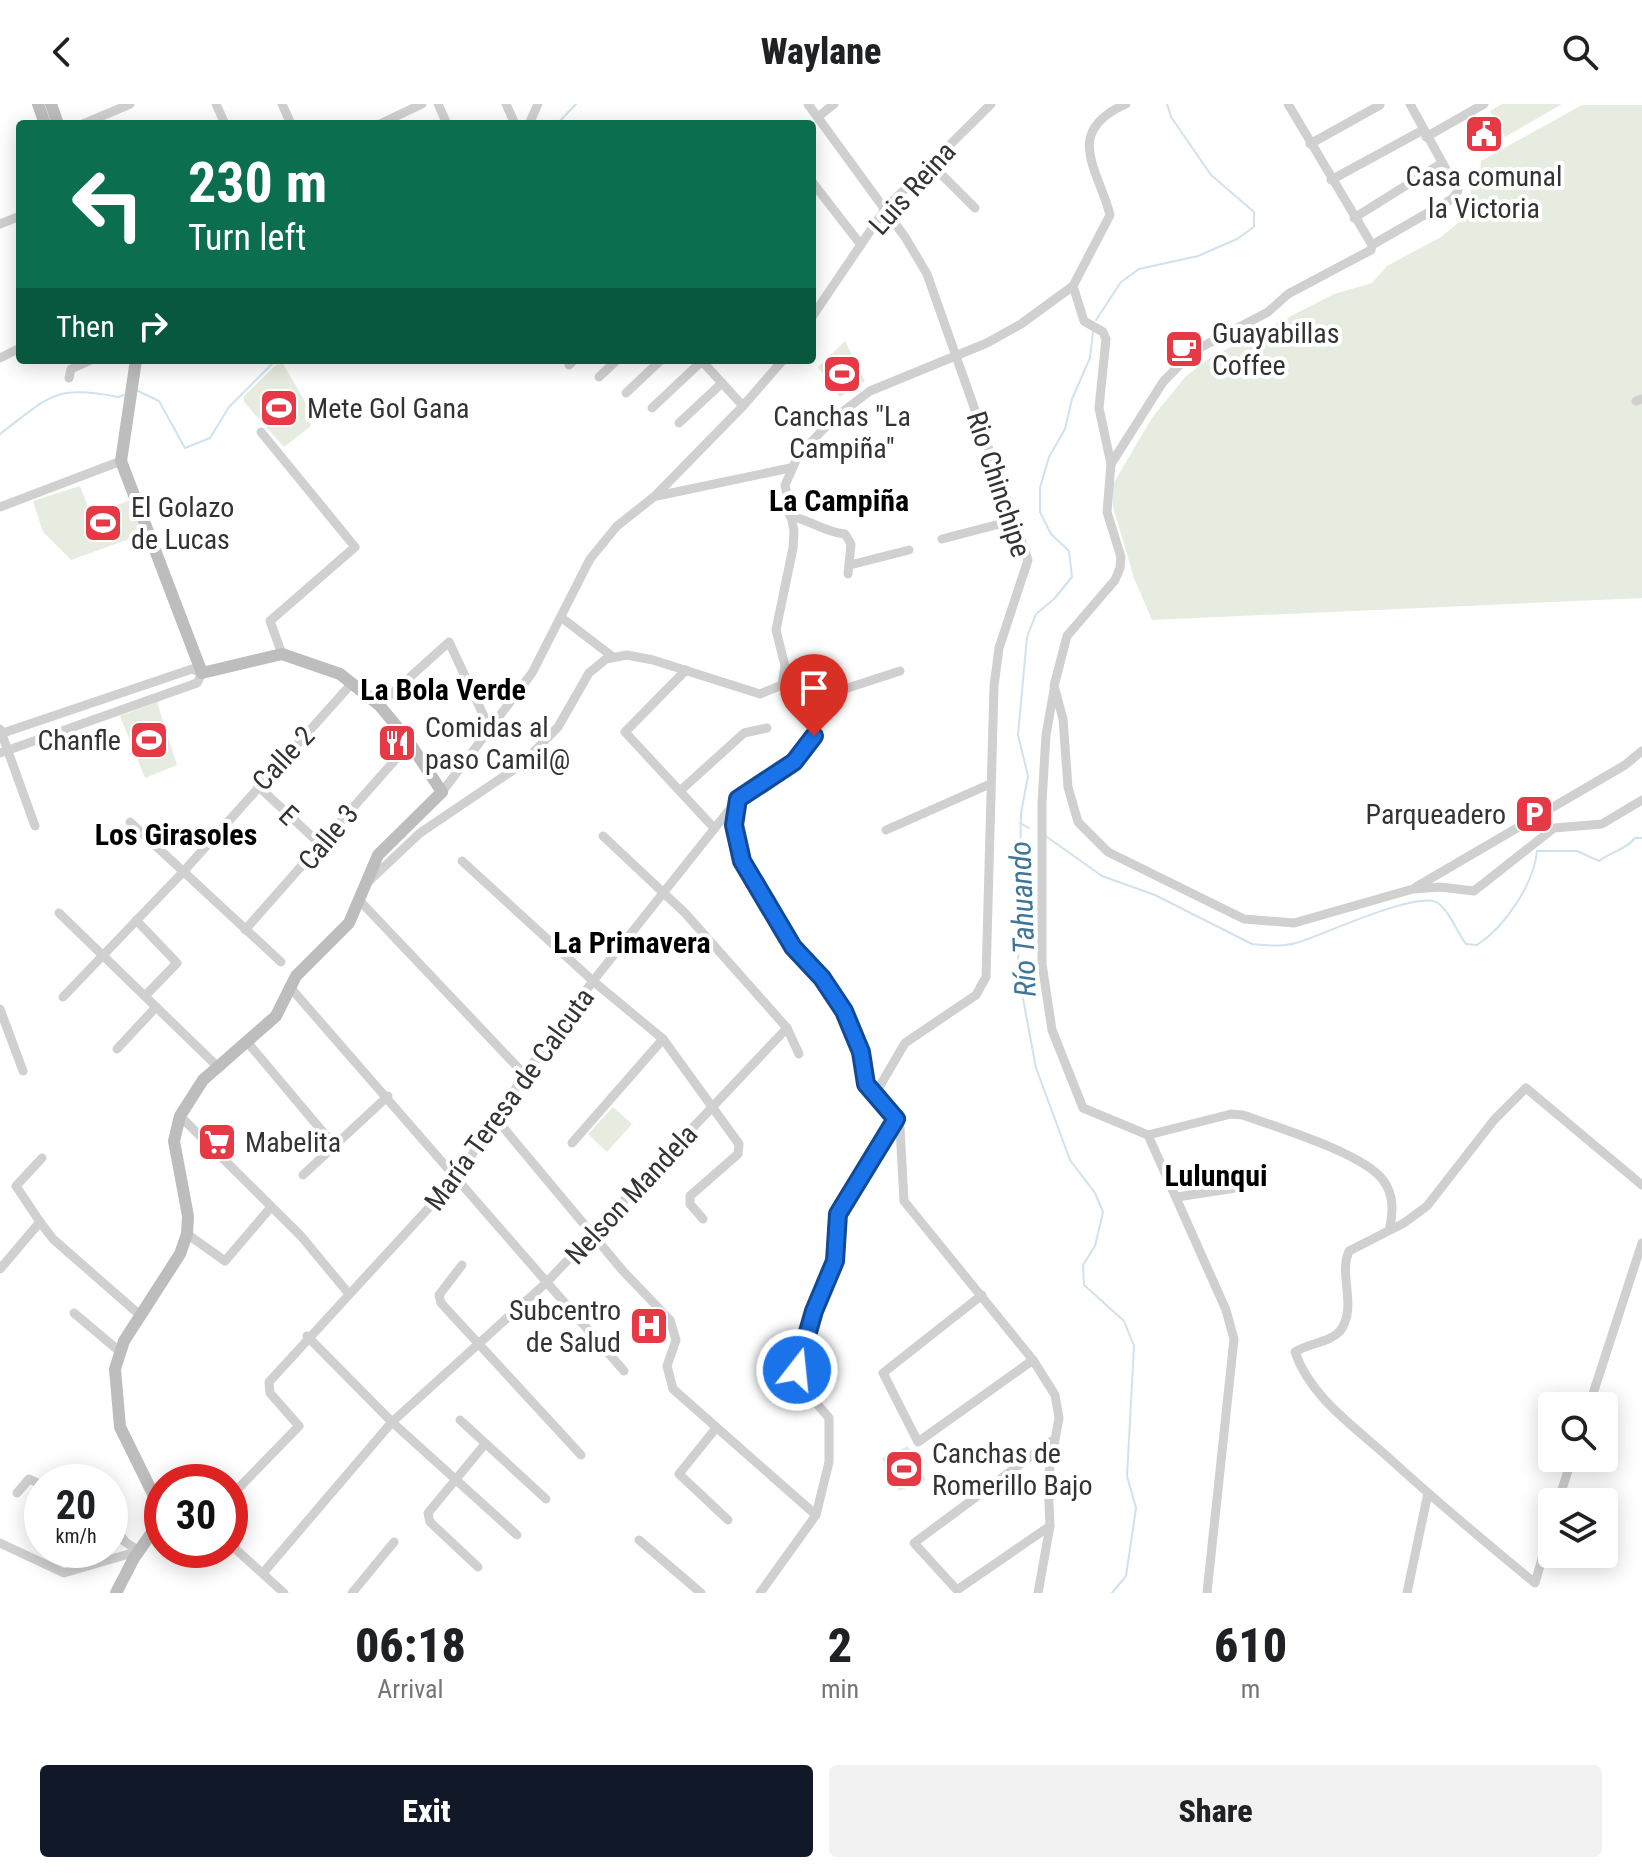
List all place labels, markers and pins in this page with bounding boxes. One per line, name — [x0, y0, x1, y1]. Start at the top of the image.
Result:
public building icon: Casa comunal la Victoria — [1463, 113, 1505, 155]
place label: Casa comunal la Victoria — [1406, 160, 1562, 225]
place label: Guayabillas Coffee — [1212, 317, 1339, 382]
cafe icon: Guayabillas Coffee — [1163, 328, 1205, 370]
sports icon: Canchas "La Campiña" — [821, 353, 863, 395]
sports icon: Mete Gol Gana — [258, 387, 300, 429]
place label: Mete Gol Gana — [307, 392, 470, 425]
place label: Canchas "La Campiña" — [773, 400, 911, 465]
place label: El Golazo de Lucas — [131, 491, 234, 556]
sports icon: El Golazo de Lucas — [82, 502, 124, 544]
pin — [780, 654, 848, 736]
place label: Comidas al paso Camil@ — [425, 711, 570, 776]
sports icon: Chanfle — [128, 719, 170, 761]
restaurant icon: Comidas al paso Camil@ — [376, 722, 418, 764]
place label: Chanfle — [37, 724, 121, 757]
parking icon: Parqueadero — [1513, 793, 1555, 835]
place label: Parqueadero — [1366, 798, 1506, 831]
supermarket icon: Mabelita — [196, 1121, 238, 1163]
place label: Mabelita — [245, 1126, 341, 1159]
place label: Subcentro de Salud — [509, 1294, 621, 1359]
hospital icon: Subcentro de Salud — [628, 1305, 670, 1347]
place label: Canchas de Romerillo Bajo — [932, 1437, 1092, 1502]
sports icon: Canchas de Romerillo Bajo — [883, 1448, 925, 1490]

